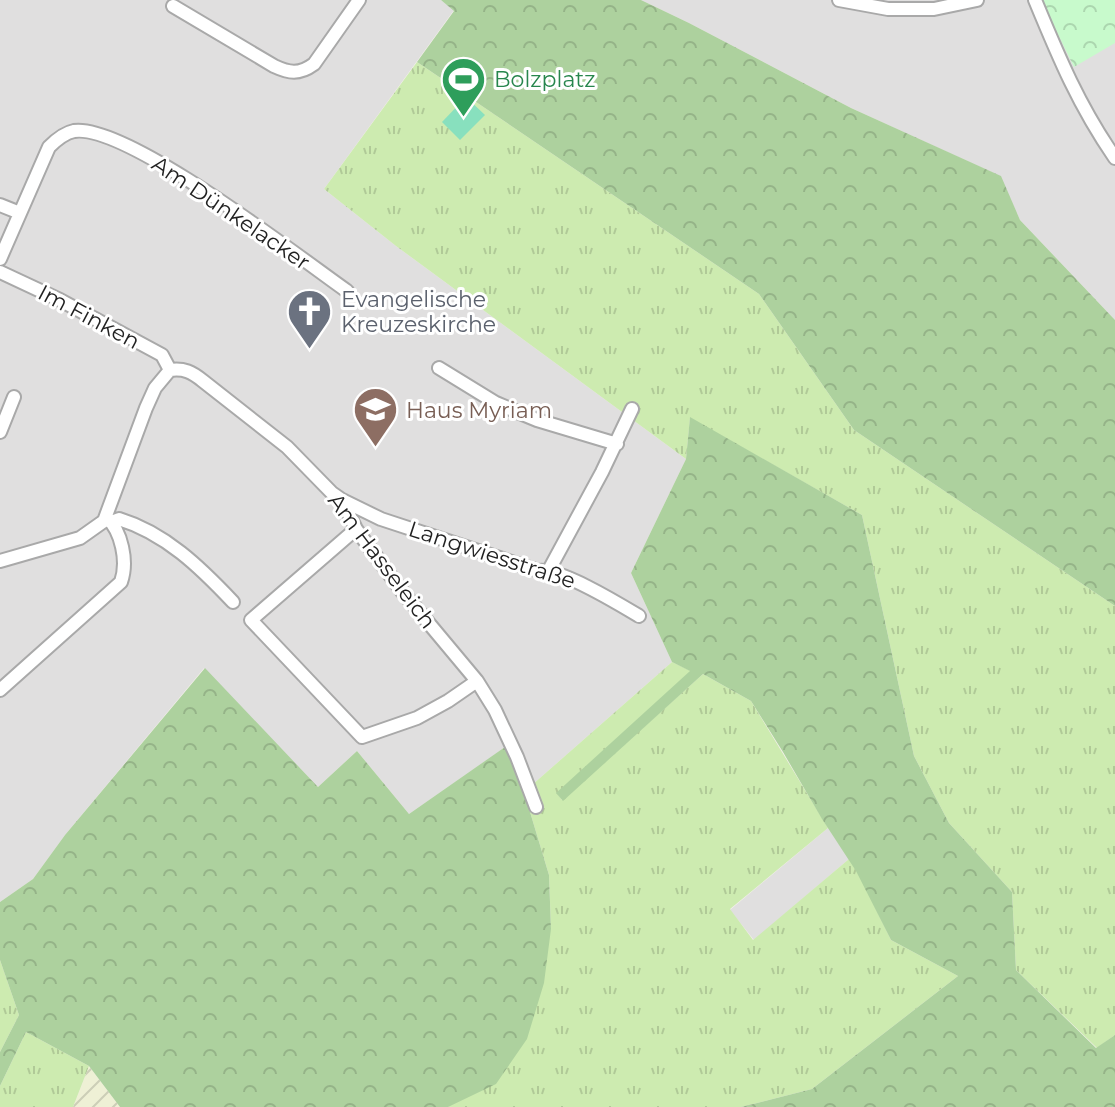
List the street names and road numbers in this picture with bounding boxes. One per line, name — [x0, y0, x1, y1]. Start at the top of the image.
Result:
street label: Am Dünkelacker — [147, 150, 315, 276]
street label: Im Finken — [34, 279, 144, 355]
street label: Am Hasseleich — [322, 488, 442, 634]
street label: Langwiesstraße — [405, 515, 579, 595]

